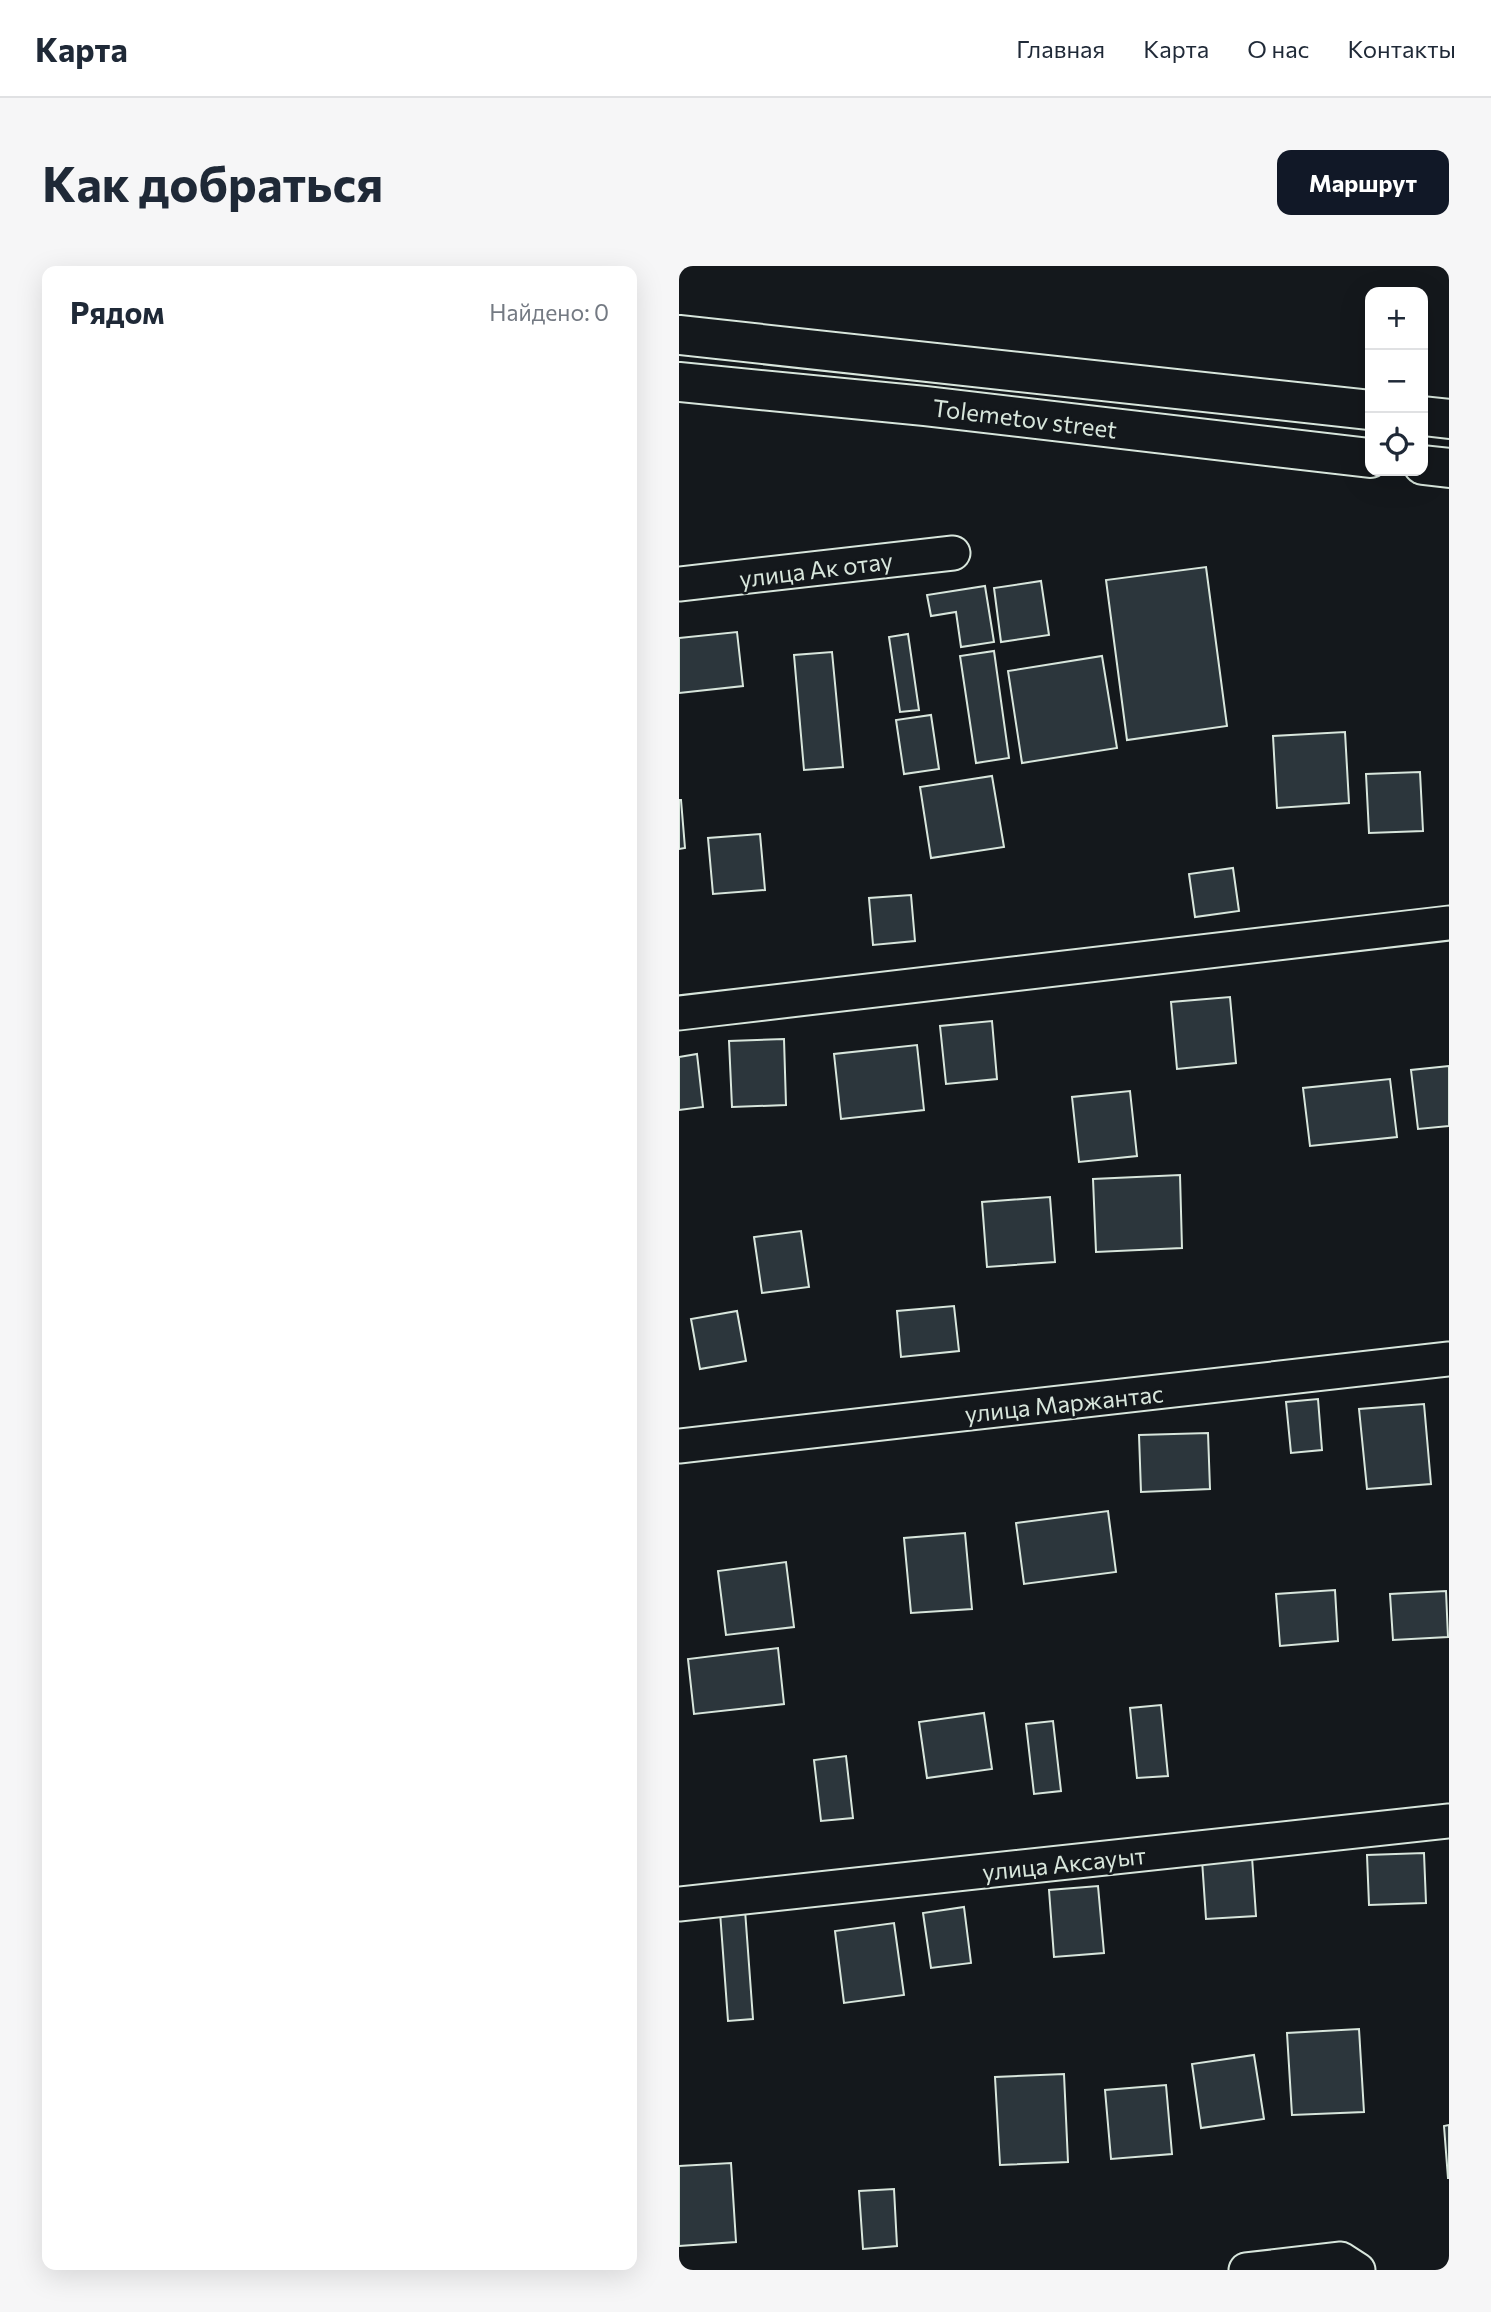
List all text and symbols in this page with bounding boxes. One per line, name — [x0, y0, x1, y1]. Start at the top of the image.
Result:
text: Карта — [35, 28, 128, 69]
text: Главная — [1016, 34, 1105, 63]
text: Карта — [1143, 34, 1209, 63]
text: О нас — [1247, 34, 1309, 63]
text: Контакты — [1347, 34, 1456, 63]
button: Маршрут — [1277, 150, 1449, 215]
text: Как добраться — [42, 152, 383, 212]
map controls — [1365, 287, 1428, 476]
button: + — [1365, 287, 1428, 350]
text: Рядом — [70, 293, 164, 330]
text: Найдено: 0 — [489, 298, 609, 326]
button: − — [1365, 350, 1428, 413]
street label: Tolemetov street — [931, 392, 1119, 444]
button: locate — [1365, 413, 1428, 476]
street label: улица Ак отау — [738, 545, 894, 593]
street label: улица Маржантас — [963, 1378, 1165, 1428]
street label: улица Аксауыт — [981, 1840, 1147, 1886]

